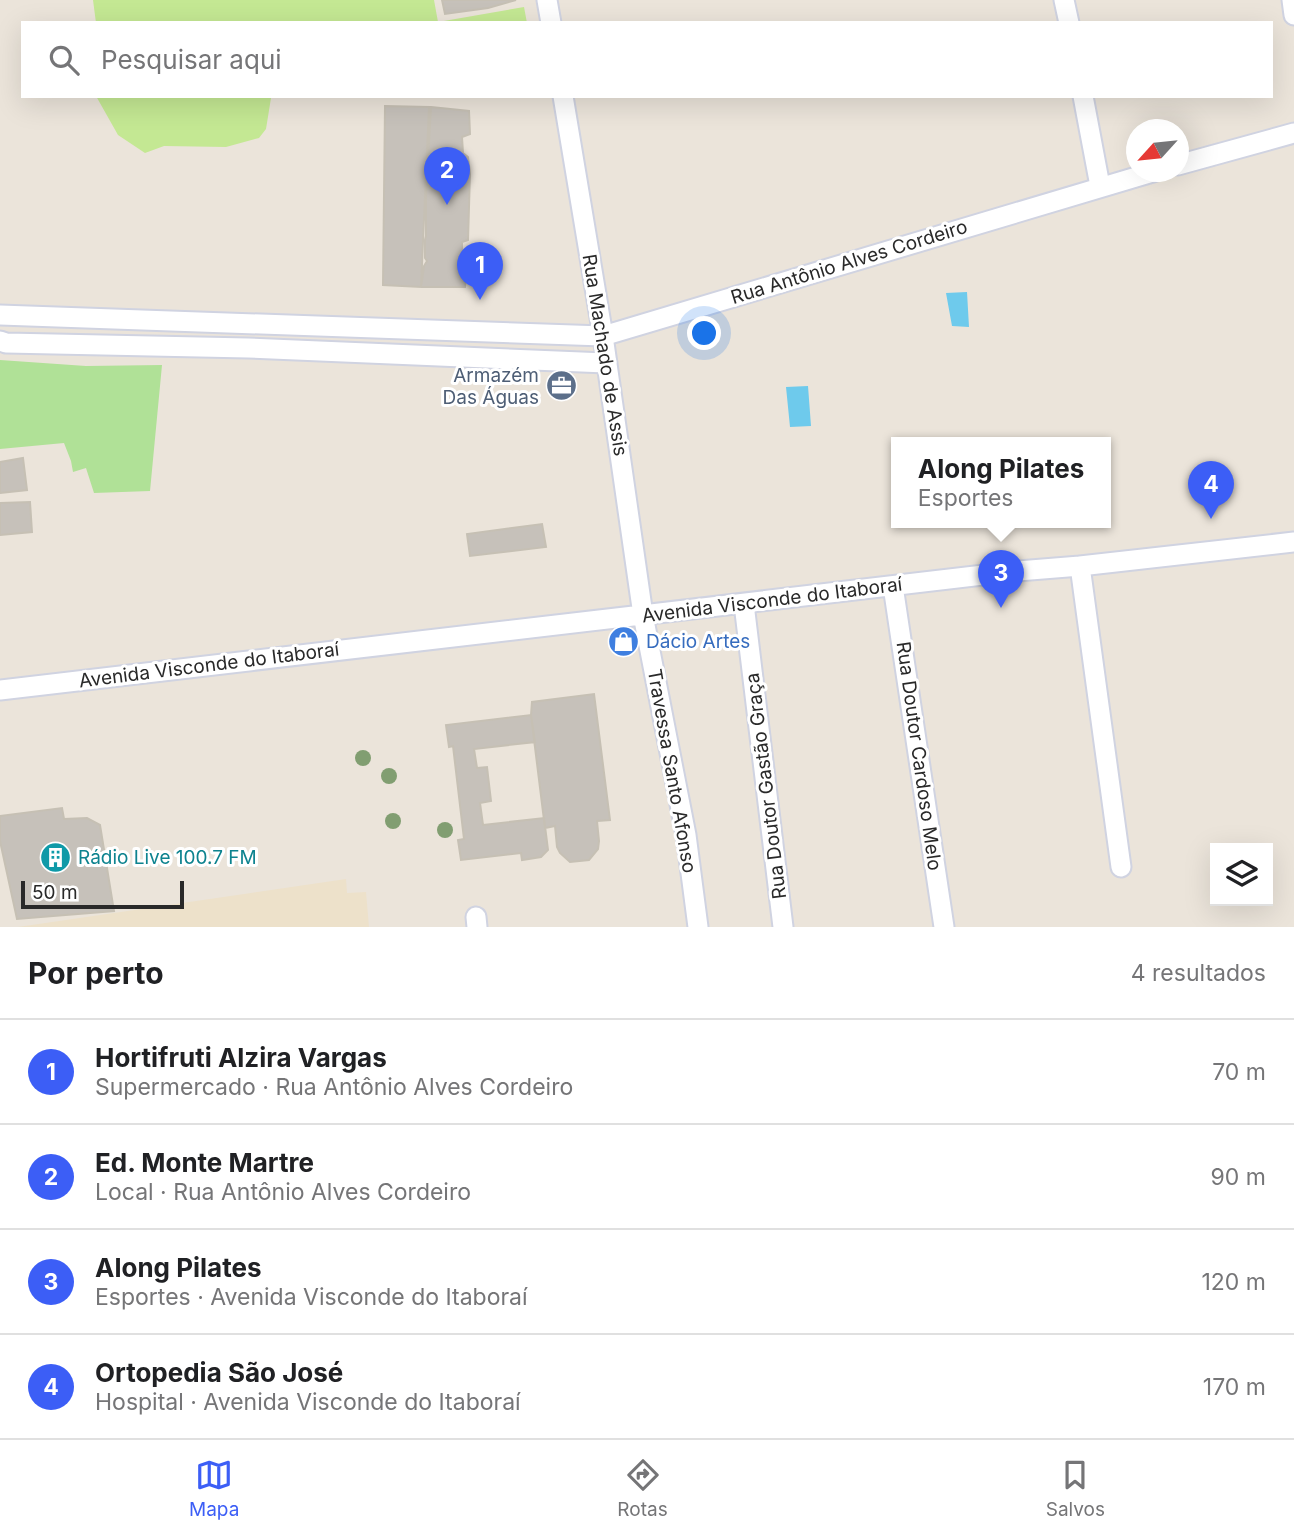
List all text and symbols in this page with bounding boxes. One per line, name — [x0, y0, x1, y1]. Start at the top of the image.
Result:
search box — [21, 21, 1273, 98]
icon: search — [45, 41, 83, 79]
text: Pesquisar aqui — [101, 44, 282, 75]
north arrow — [1126, 119, 1189, 182]
pin: 2 — [424, 147, 470, 205]
street label: Rua Antônio Alves Cordeiro — [728, 215, 970, 309]
pin: 1 — [457, 242, 503, 300]
street label: Rua Machado de Assis — [578, 252, 632, 458]
your location — [687, 316, 721, 350]
place label: Armazém Das Águas — [443, 364, 539, 409]
office icon: Armazém Das Águas — [545, 369, 579, 403]
popup — [891, 437, 1111, 528]
text: Along Pilates — [918, 453, 1084, 484]
pin: 4 — [1188, 461, 1234, 519]
text: Esportes — [918, 484, 1013, 512]
pin: 3 — [978, 550, 1024, 608]
street label: Avenida Visconde do Itaboraí — [641, 573, 904, 627]
shop icon: Dácio Artes — [606, 624, 640, 658]
place label: Dácio Artes — [646, 630, 750, 653]
street label: Avenida Visconde do Itaboraí — [78, 638, 341, 692]
street label: Rua Doutor Cardoso Melo — [892, 640, 946, 872]
street label: Travessa Santo Afonso — [643, 667, 701, 875]
street label: Rua Doutor Gastão Graça — [741, 671, 791, 901]
building icon: Rádio Live 100.7 FM — [38, 840, 72, 874]
map controls — [1210, 843, 1273, 906]
button: layers — [1210, 843, 1273, 906]
place label: Rádio Live 100.7 FM — [78, 846, 257, 869]
scale bar — [21, 878, 184, 910]
text: 50 m — [32, 881, 78, 904]
text: Por perto — [28, 955, 164, 991]
text: 4 resultados — [1131, 959, 1266, 987]
text: Hortifruti Alzira Vargas — [95, 1042, 387, 1073]
text: 1 — [46, 1058, 56, 1086]
text: 70 m — [1212, 1058, 1266, 1086]
text: Supermercado · Rua Antônio Alves Cordeiro — [95, 1073, 573, 1101]
text: Ed. Monte Martre — [95, 1147, 314, 1178]
text: 2 — [44, 1163, 58, 1191]
text: 90 m — [1211, 1163, 1266, 1191]
text: Local · Rua Antônio Alves Cordeiro — [95, 1178, 471, 1206]
text: Along Pilates — [95, 1252, 262, 1283]
text: 3 — [44, 1268, 58, 1296]
text: 120 m — [1201, 1268, 1266, 1296]
text: Esportes · Avenida Visconde do Itaboraí — [95, 1283, 528, 1311]
text: Ortopedia São José — [95, 1357, 343, 1388]
text: 4 — [43, 1373, 59, 1401]
text: 170 m — [1203, 1373, 1266, 1401]
text: Hospital · Avenida Visconde do Itaboraí — [95, 1388, 521, 1416]
tab: Mapa — [189, 1456, 239, 1521]
tab: Rotas — [617, 1456, 668, 1521]
tab: Salvos — [1046, 1456, 1105, 1521]

